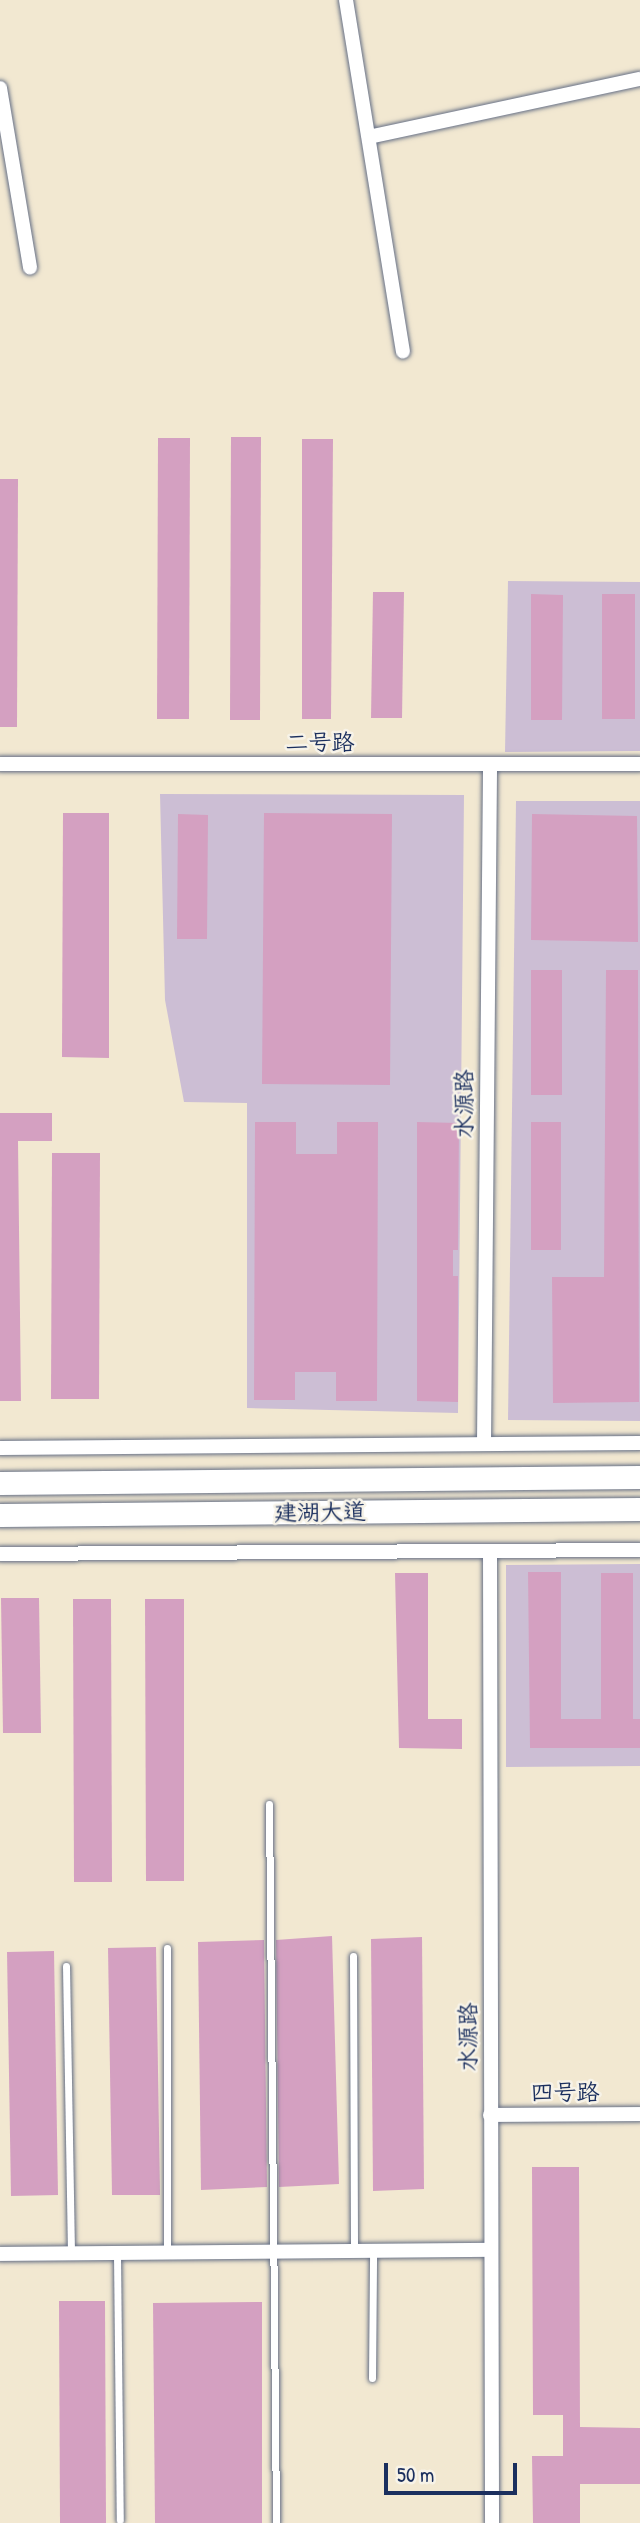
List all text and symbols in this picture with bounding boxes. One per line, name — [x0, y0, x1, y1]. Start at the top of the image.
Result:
street label: 二号路 — [286, 728, 354, 756]
street label: 水源路 — [450, 1070, 478, 1138]
street label: 建湖大道 — [274, 1497, 366, 1527]
street label: 水源路 — [454, 2003, 482, 2071]
street label: 四号路 — [531, 2078, 599, 2106]
scale bar — [388, 2450, 521, 2494]
text: 50 m — [397, 2460, 434, 2489]

